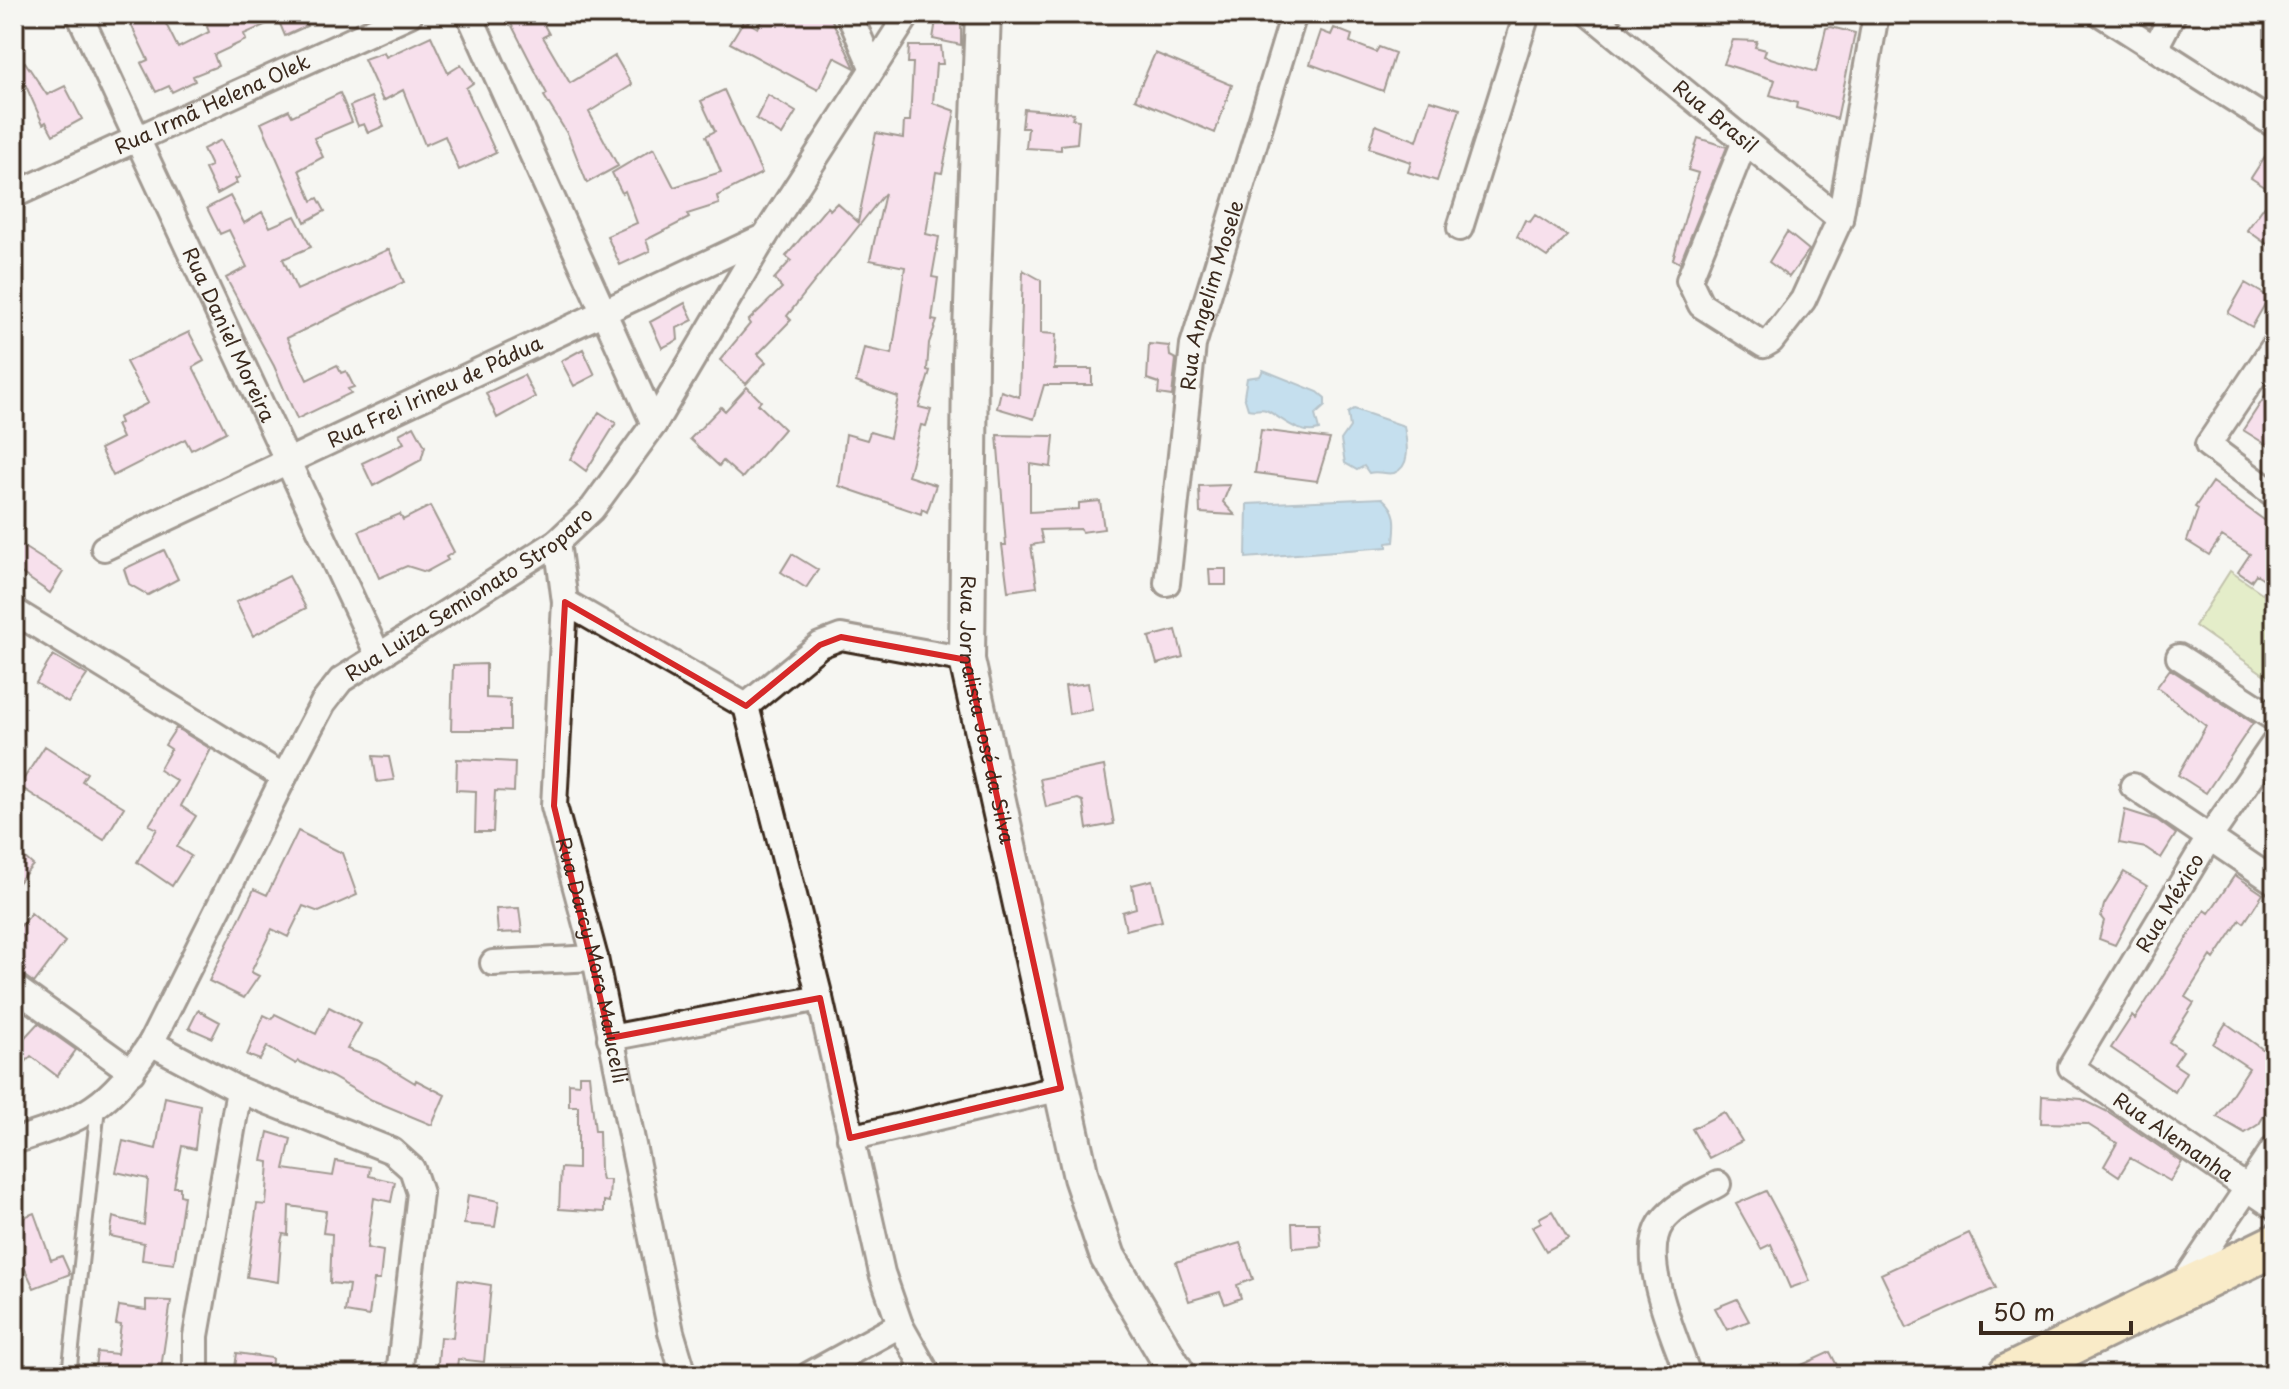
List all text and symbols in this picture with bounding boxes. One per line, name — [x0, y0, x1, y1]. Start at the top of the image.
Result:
street label: Rua Irmã Helena Olek — [109, 46, 314, 161]
street label: Rua Brasil — [1667, 72, 1765, 160]
street label: Rua Angelim Mosele — [1172, 196, 1250, 392]
street label: Rua Daniel Moreira — [176, 242, 283, 427]
street label: Rua Frei Irineu de Pádua — [322, 327, 548, 455]
street label: Rua Luiza Semionato Stroparo — [339, 500, 599, 688]
street label: Rua Jornalista José da Silva — [953, 575, 1023, 847]
street label: Rua Darcy Moro Malucelli — [549, 834, 636, 1086]
street label: Rua México — [2128, 847, 2211, 958]
street label: Rua Alemanha — [2108, 1084, 2241, 1189]
scale bar — [1981, 1285, 2131, 1335]
text: 50 m — [1993, 1293, 2055, 1329]

